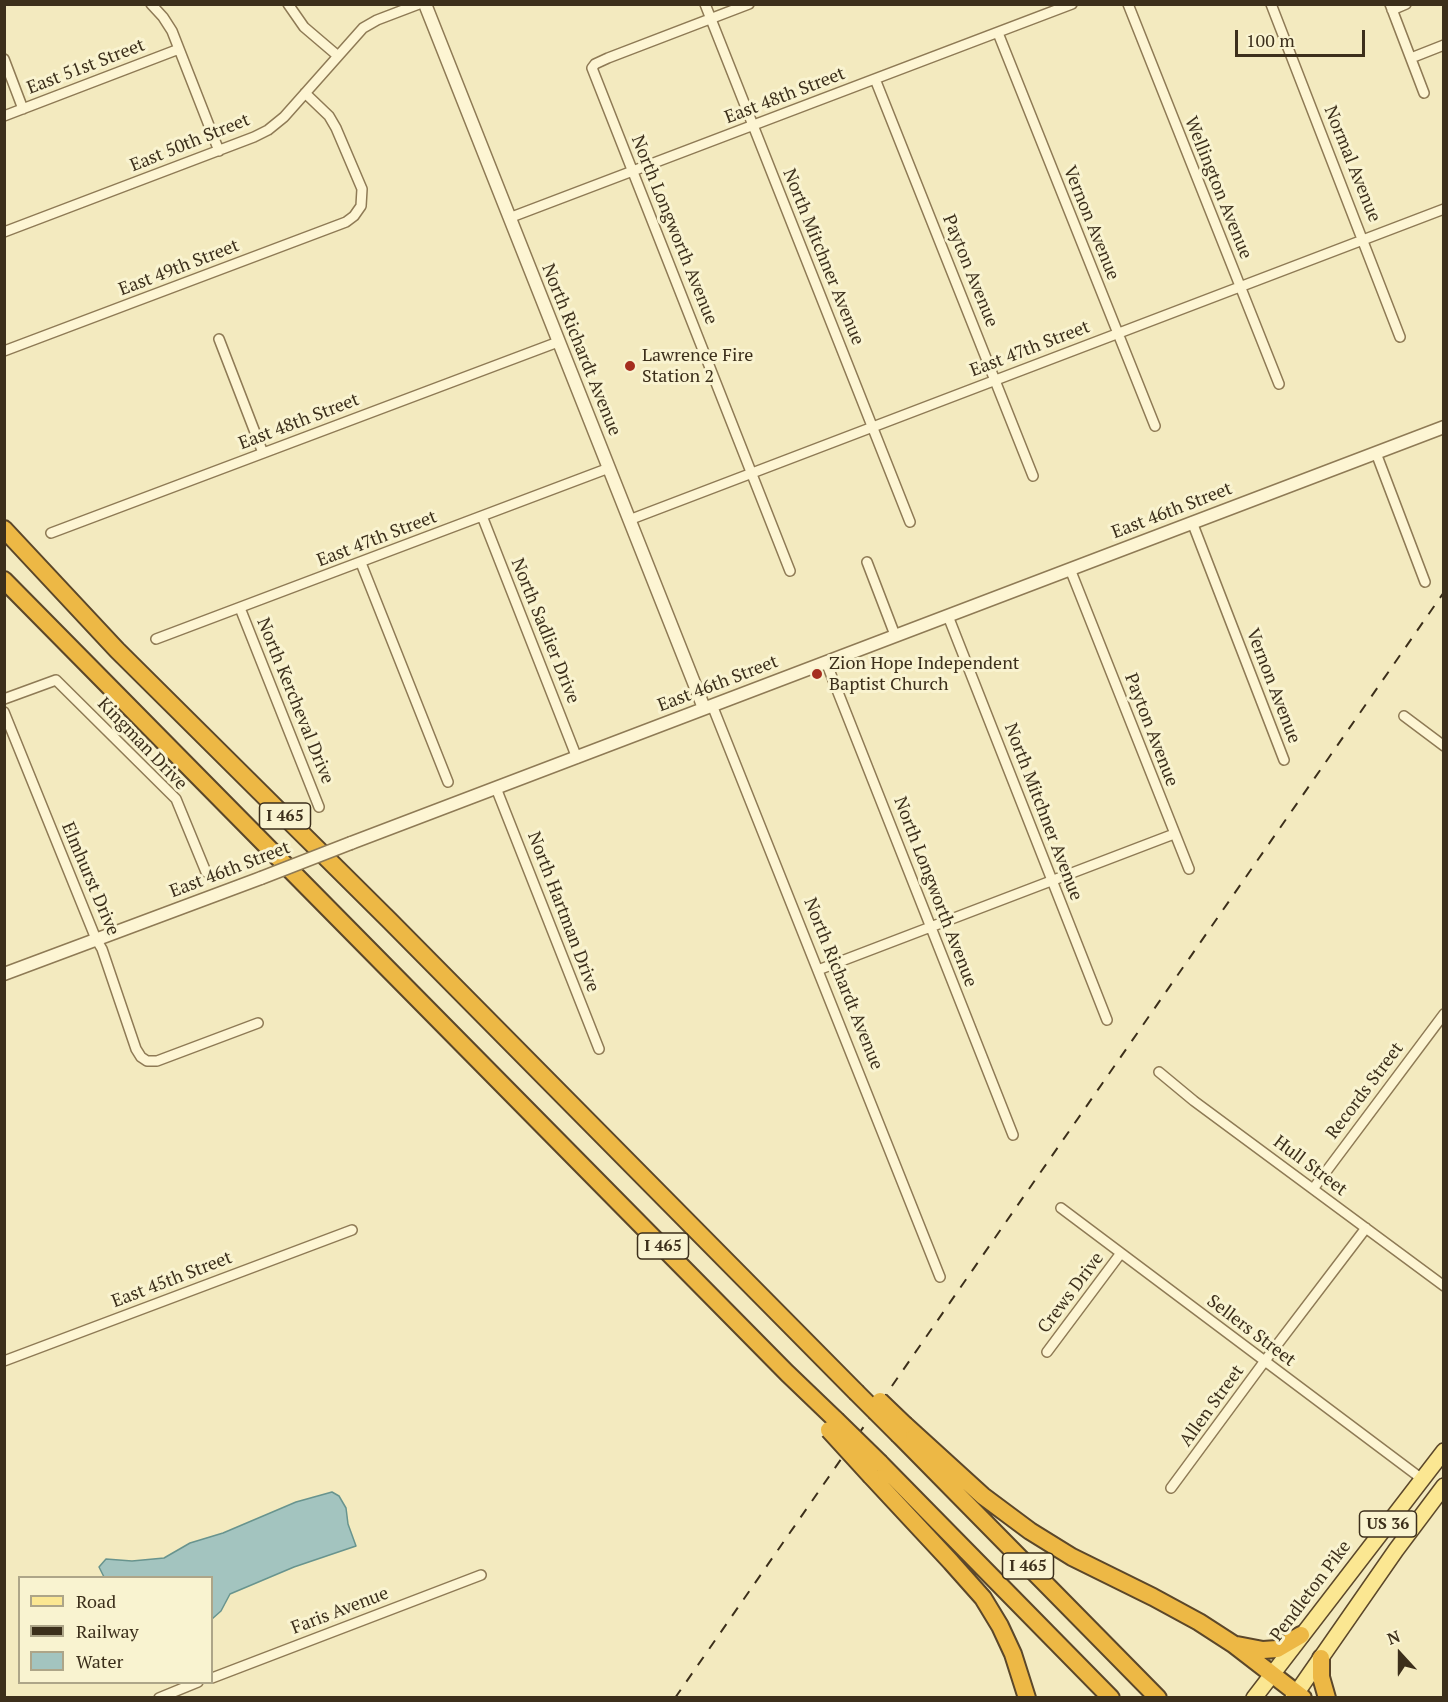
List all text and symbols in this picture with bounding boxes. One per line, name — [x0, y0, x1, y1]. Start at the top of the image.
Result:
scale bar — [1238, 18, 1368, 56]
text: 100 m — [1246, 28, 1295, 52]
street label: East 51st Street — [24, 35, 148, 99]
street label: East 48th Street — [722, 63, 848, 129]
street label: Normal Avenue — [1319, 103, 1385, 225]
street label: East 50th Street — [127, 109, 253, 177]
street label: Wellington Avenue — [1180, 114, 1256, 262]
street label: North Longworth Avenue — [626, 132, 722, 328]
street label: Vernon Avenue — [1058, 163, 1124, 283]
street label: North Mitchner Avenue — [778, 166, 868, 348]
street label: Payton Avenue — [938, 212, 1002, 330]
street label: East 49th Street — [116, 235, 242, 301]
street label: North Richardt Avenue — [537, 261, 625, 439]
street label: East 47th Street — [967, 316, 1093, 382]
place label: Lawrence Fire Station 2 — [642, 345, 753, 388]
marker: Lawrence Fire Station 2 — [623, 359, 637, 373]
street label: East 48th Street — [236, 389, 362, 455]
street label: East 46th Street — [1109, 478, 1235, 544]
street label: East 47th Street — [314, 506, 440, 572]
street label: North Sadlier Drive — [506, 555, 584, 707]
street label: North Kercheval Drive — [252, 615, 338, 787]
street label: Vernon Avenue — [1241, 626, 1305, 746]
street label: East 46th Street — [655, 651, 781, 717]
place label: Zion Hope Independent Baptist Church — [829, 653, 1020, 696]
marker: Zion Hope Independent Baptist Church — [810, 667, 824, 681]
street label: Payton Avenue — [1119, 670, 1183, 790]
street label: Kingman Drive — [93, 693, 191, 795]
street label: North Mitchner Avenue — [999, 720, 1087, 904]
street label: North Longworth Avenue — [889, 794, 981, 990]
road number: I 465 — [260, 803, 310, 829]
street label: Elmhurst Drive — [56, 819, 124, 939]
street label: North Hartman Drive — [522, 829, 604, 995]
street label: East 46th Street — [167, 837, 293, 903]
street label: North Richardt Avenue — [799, 895, 887, 1073]
street label: Records Street — [1322, 1038, 1408, 1144]
street label: Hull Street — [1269, 1131, 1351, 1201]
road number: I 465 — [638, 1233, 688, 1259]
street label: East 45th Street — [109, 1247, 235, 1313]
street label: Crews Drive — [1034, 1248, 1108, 1338]
street label: Sellers Street — [1202, 1291, 1300, 1371]
street label: Allen Street — [1175, 1361, 1249, 1451]
road number: US 36 — [1360, 1511, 1416, 1537]
street label: Pendleton Pike — [1266, 1536, 1356, 1646]
road number: I 465 — [1002, 1553, 1054, 1579]
legend — [18, 1576, 213, 1684]
street label: Faris Avenue — [288, 1583, 392, 1639]
text: Road — [76, 1589, 116, 1613]
text: Railway — [76, 1619, 139, 1643]
north arrow — [1370, 1624, 1430, 1684]
text: N — [1384, 1625, 1403, 1650]
text: Water — [76, 1649, 123, 1673]

